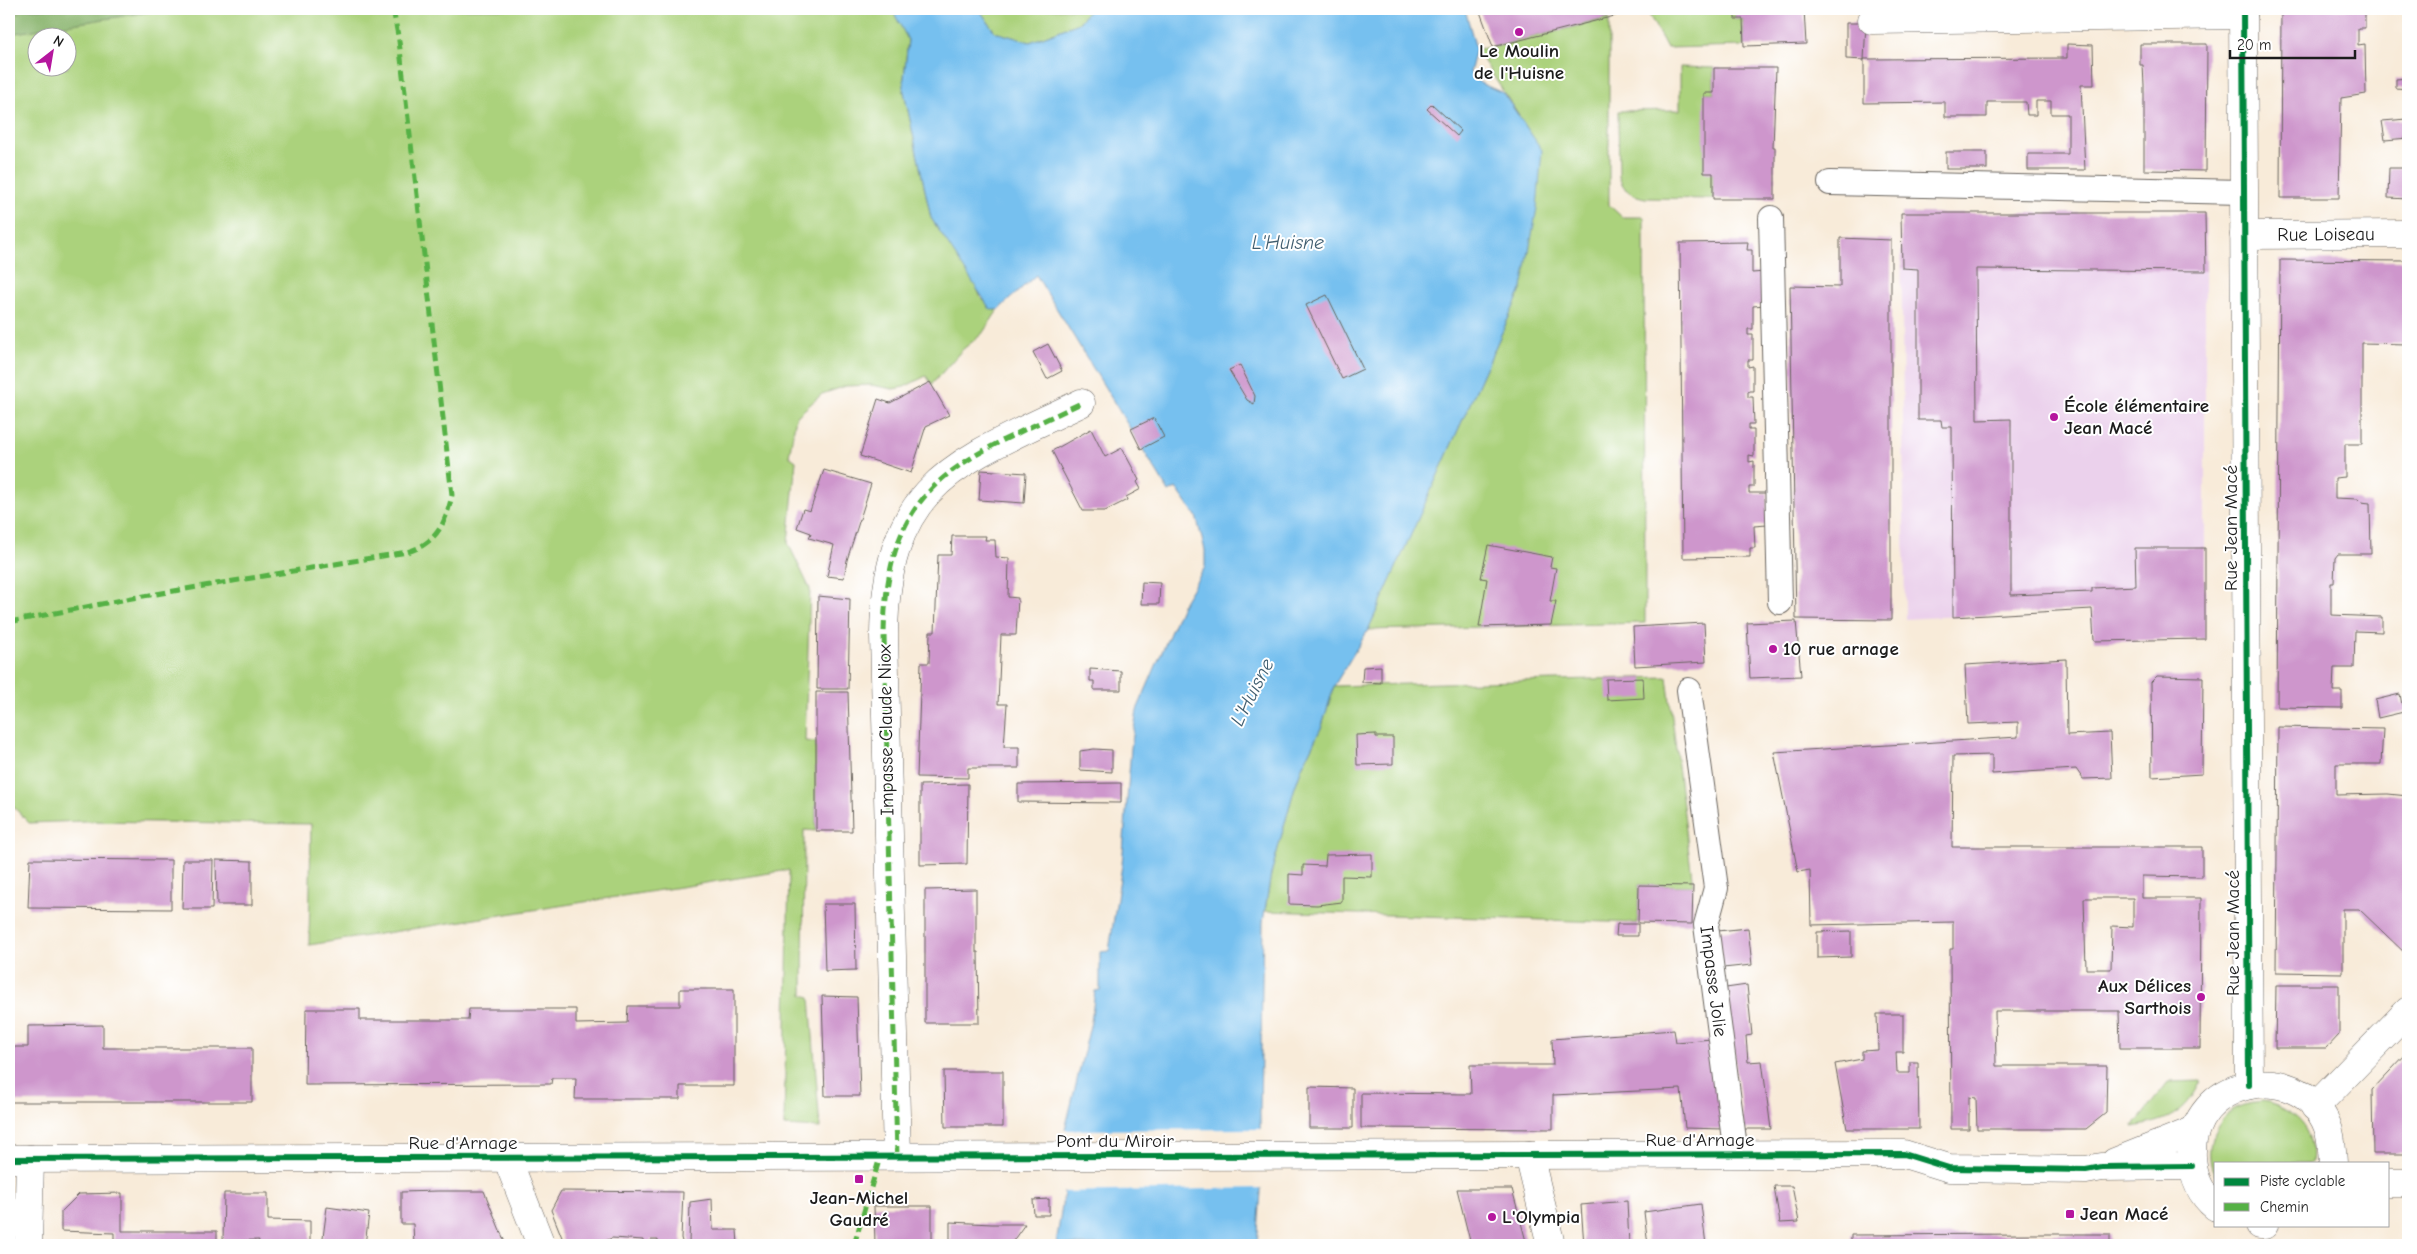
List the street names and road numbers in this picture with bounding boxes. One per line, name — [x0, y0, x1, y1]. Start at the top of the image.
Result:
street label: Rue Loiseau — [2277, 223, 2375, 246]
street label: Rue Jean Macé — [2220, 465, 2242, 591]
street label: Impasse Claude Niox — [873, 643, 898, 816]
street label: Rue Jean Macé — [2222, 870, 2244, 996]
street label: Impasse Jolie — [1695, 925, 1731, 1038]
street label: Rue d'Arnage — [1645, 1129, 1755, 1151]
street label: Pont du Miroir — [1056, 1130, 1174, 1152]
street label: Rue d'Arnage — [408, 1132, 518, 1154]

